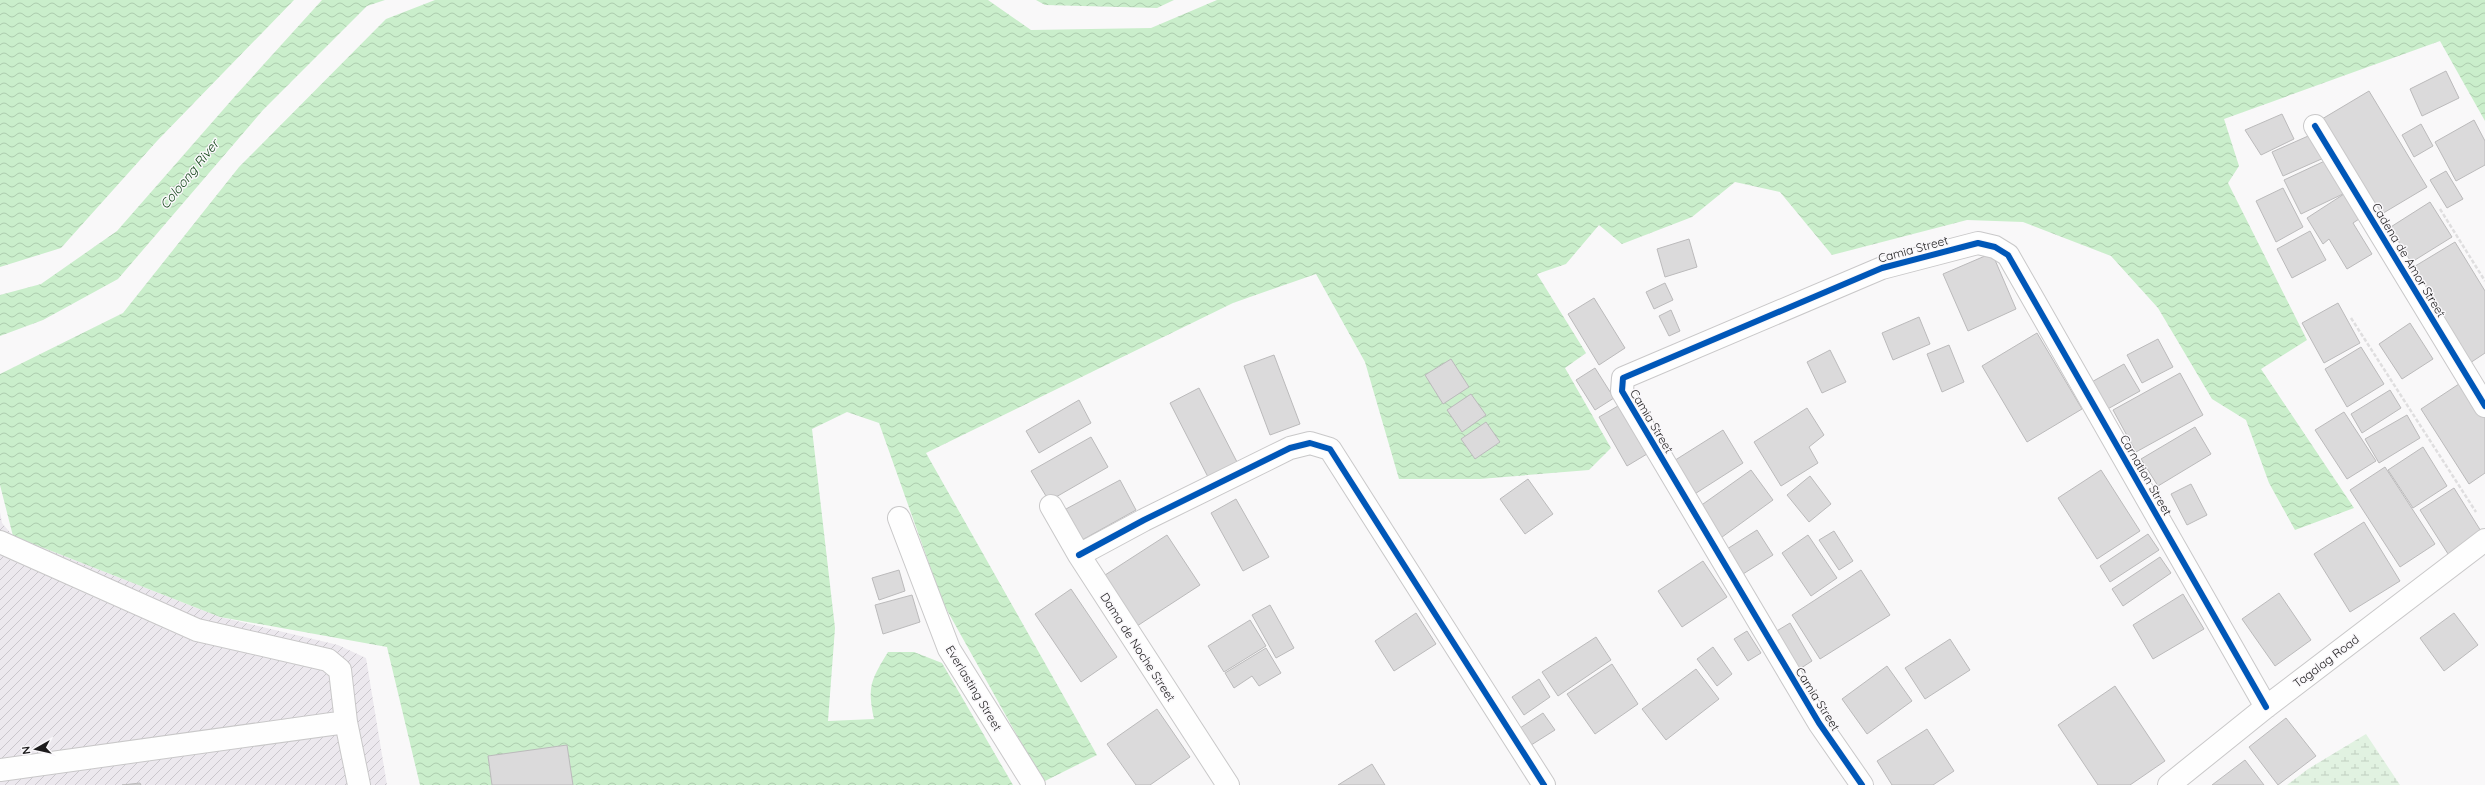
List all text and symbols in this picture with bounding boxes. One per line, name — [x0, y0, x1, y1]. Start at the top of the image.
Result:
water label: Coloong River — [156, 134, 223, 212]
street label: Cadena de Amor Street — [2369, 200, 2449, 320]
street label: Camia Street — [1876, 232, 1950, 266]
street label: Camia Street — [1627, 386, 1677, 456]
street label: Carnation Street — [2117, 432, 2175, 518]
street label: Dama de Noche Street — [1097, 590, 1179, 704]
street label: Tagalag Road — [2290, 631, 2362, 691]
street label: Everlasting Street — [943, 643, 1005, 733]
street label: Camia Street — [1793, 665, 1843, 733]
north arrow — [16, 729, 56, 769]
text: N — [19, 745, 34, 755]

